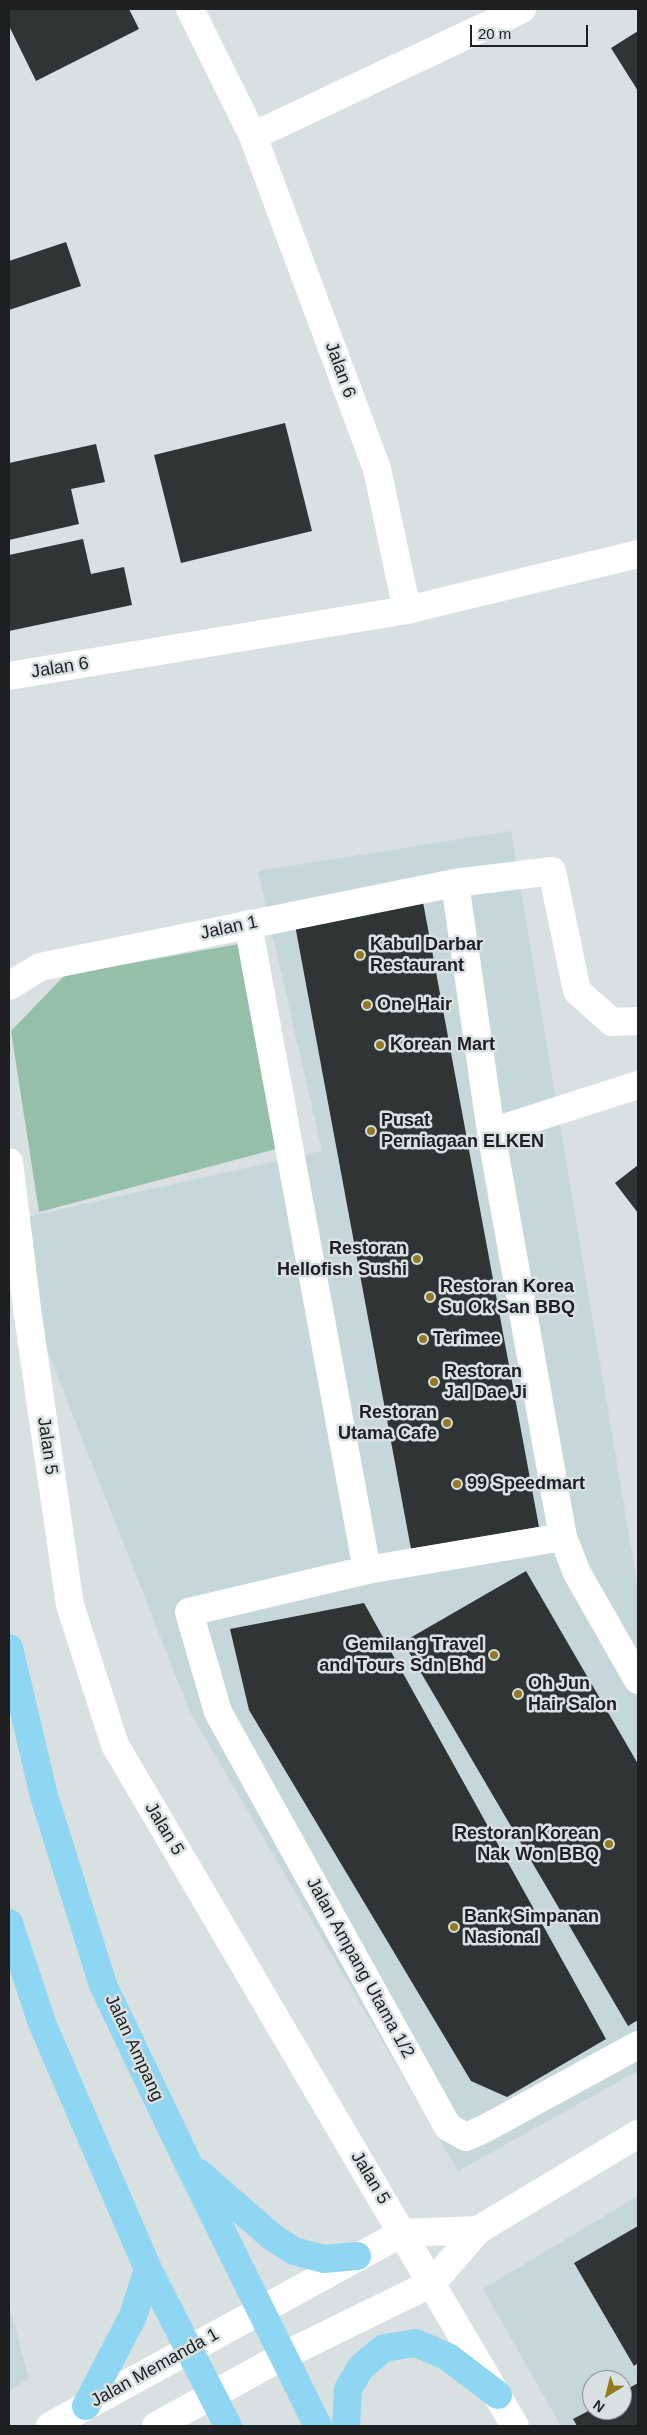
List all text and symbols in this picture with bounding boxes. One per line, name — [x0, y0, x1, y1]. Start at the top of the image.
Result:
scale bar — [472, 15, 590, 47]
text: 20 m — [478, 25, 511, 42]
street label: Jalan 6 — [320, 339, 360, 401]
street label: Jalan 6 — [30, 653, 90, 683]
street label: Jalan 1 — [198, 911, 260, 945]
place label: Kabul Darbar Restaurant — [370, 934, 483, 976]
marker: Kabul Darbar Restaurant — [354, 949, 366, 961]
place label: One Hair — [377, 994, 452, 1016]
marker: One Hair — [361, 999, 373, 1011]
place label: Korean Mart — [390, 1034, 495, 1056]
marker: Korean Mart — [374, 1039, 386, 1051]
place label: Pusat Perniagaan ELKEN — [381, 1110, 544, 1152]
marker: Pusat Perniagaan ELKEN — [365, 1125, 377, 1137]
place label: Restoran Hellofish Sushi — [277, 1238, 407, 1280]
marker: Restoran Hellofish Sushi — [411, 1253, 423, 1265]
place label: Restoran Korea Su Ok San BBQ — [440, 1276, 575, 1318]
marker: Restoran Korea Su Ok San BBQ — [424, 1291, 436, 1303]
place label: Terimee — [433, 1328, 501, 1350]
marker: Terimee — [417, 1333, 429, 1345]
place label: Restoran Jal Dae Ji — [444, 1361, 527, 1404]
marker: Restoran Jal Dae Ji — [428, 1376, 440, 1388]
place label: Restoran Utama Cafe — [338, 1402, 437, 1445]
street label: Jalan 5 — [32, 1416, 62, 1476]
marker: Restoran Utama Cafe — [441, 1417, 453, 1429]
place label: 99 Speedmart — [467, 1473, 585, 1495]
marker: 99 Speedmart — [451, 1478, 463, 1490]
place label: Gemilang Travel and Tours Sdn Bhd — [319, 1634, 484, 1676]
marker: Gemilang Travel and Tours Sdn Bhd — [488, 1649, 500, 1661]
place label: Oh Jun Hair Salon — [528, 1673, 617, 1716]
marker: Oh Jun Hair Salon — [512, 1688, 524, 1700]
street label: Jalan 5 — [140, 1799, 188, 1859]
place label: Restoran Korean Nak Won BBQ — [454, 1823, 599, 1866]
marker: Restoran Korean Nak Won BBQ — [603, 1838, 615, 1850]
street label: Jalan Ampang Utama 1/2 — [301, 1874, 419, 2062]
place label: Bank Simpanan Nasional — [464, 1906, 599, 1948]
marker: Bank Simpanan Nasional — [448, 1921, 460, 1933]
street label: Jalan Ampang — [100, 1991, 168, 2105]
street label: Jalan 5 — [346, 2148, 394, 2208]
street label: Jalan Memanda 1 — [87, 2324, 223, 2412]
north arrow — [582, 2370, 632, 2420]
text: N — [590, 2397, 608, 2416]

